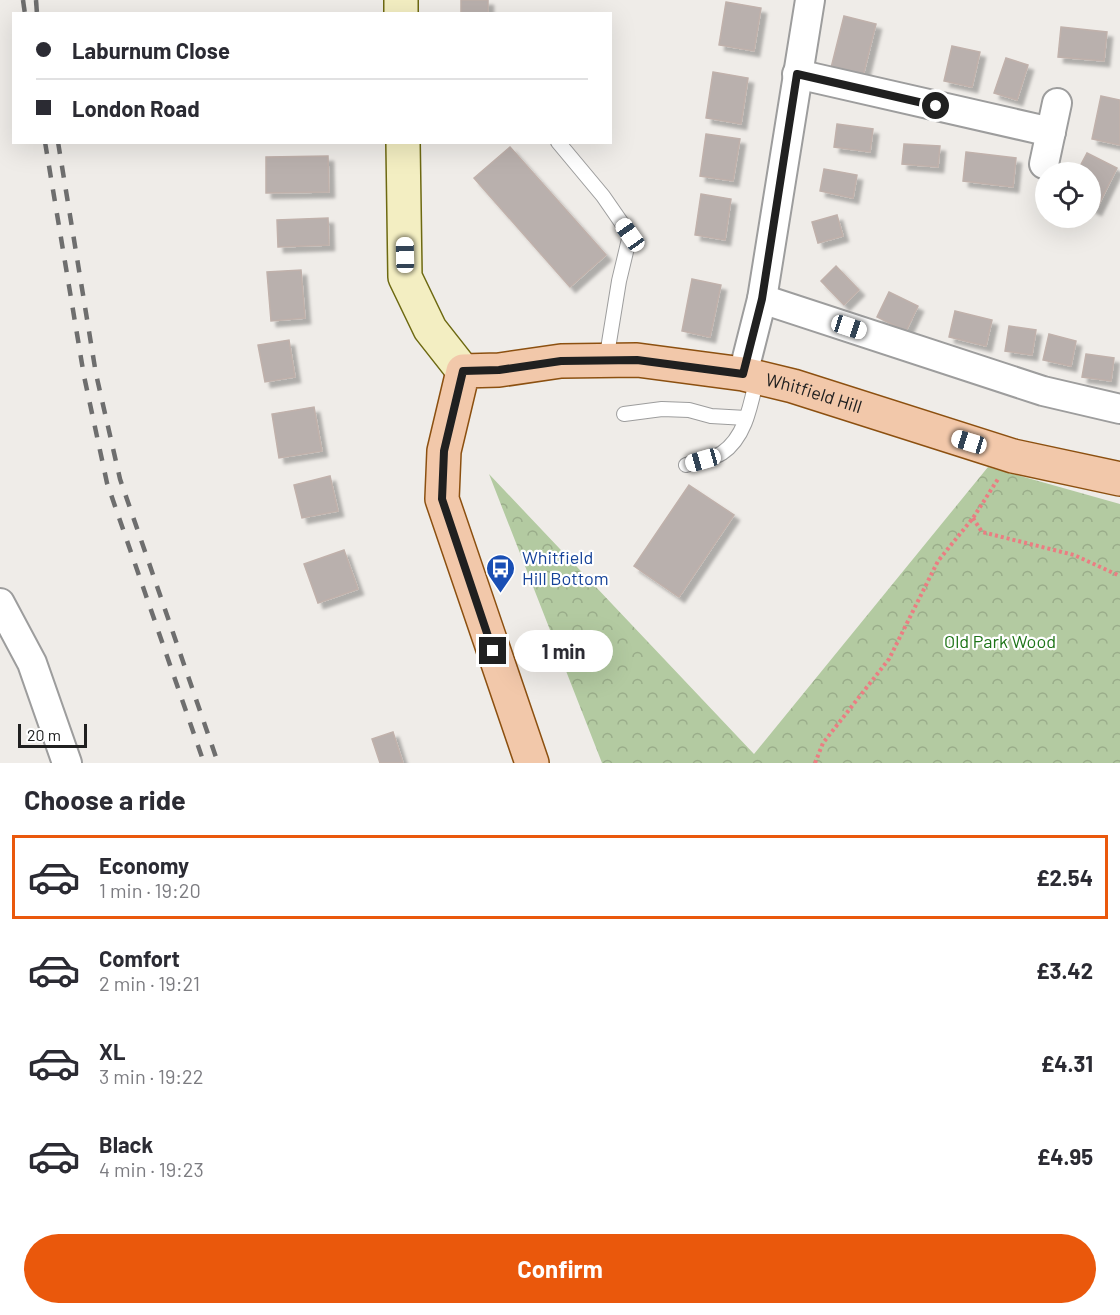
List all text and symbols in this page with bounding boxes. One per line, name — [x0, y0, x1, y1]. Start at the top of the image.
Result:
text: Laburnum Close — [72, 37, 230, 63]
route start — [922, 92, 949, 119]
text: London Road — [72, 95, 200, 121]
map controls — [1035, 162, 1101, 228]
button: locate — [1035, 162, 1101, 228]
car — [612, 215, 648, 255]
car — [396, 237, 414, 273]
car — [829, 313, 869, 341]
street label: Whitfield Hill — [763, 368, 865, 417]
car — [949, 428, 989, 456]
car — [683, 446, 723, 474]
place label: Whitfield Hill Bottom — [522, 546, 609, 589]
bus stop icon: Whitfield Hill Bottom — [485, 552, 517, 594]
callout: 1 min — [514, 630, 613, 672]
park label: Old Park Wood — [944, 630, 1056, 652]
route end — [479, 637, 506, 664]
text: 1 min — [542, 639, 585, 663]
scale bar — [18, 721, 87, 748]
text: 20 m — [27, 725, 61, 744]
text: Choose a ride — [24, 783, 186, 815]
icon: car — [27, 850, 81, 904]
text: Economy — [99, 852, 189, 878]
text: £2.54 — [1036, 864, 1093, 890]
text: 1 min · 19:20 — [99, 878, 201, 902]
icon: car — [27, 943, 81, 997]
text: Comfort — [99, 945, 180, 971]
text: £3.42 — [1036, 957, 1093, 983]
text: 2 min · 19:21 — [99, 971, 200, 995]
icon: car — [27, 1036, 81, 1090]
text: XL — [99, 1038, 125, 1064]
text: £4.31 — [1041, 1050, 1093, 1076]
text: 3 min · 19:22 — [99, 1064, 204, 1088]
icon: car — [27, 1129, 81, 1183]
text: Black — [99, 1131, 153, 1157]
text: £4.95 — [1037, 1143, 1093, 1169]
text: 4 min · 19:23 — [99, 1157, 204, 1181]
button: Confirm — [24, 1234, 1096, 1303]

